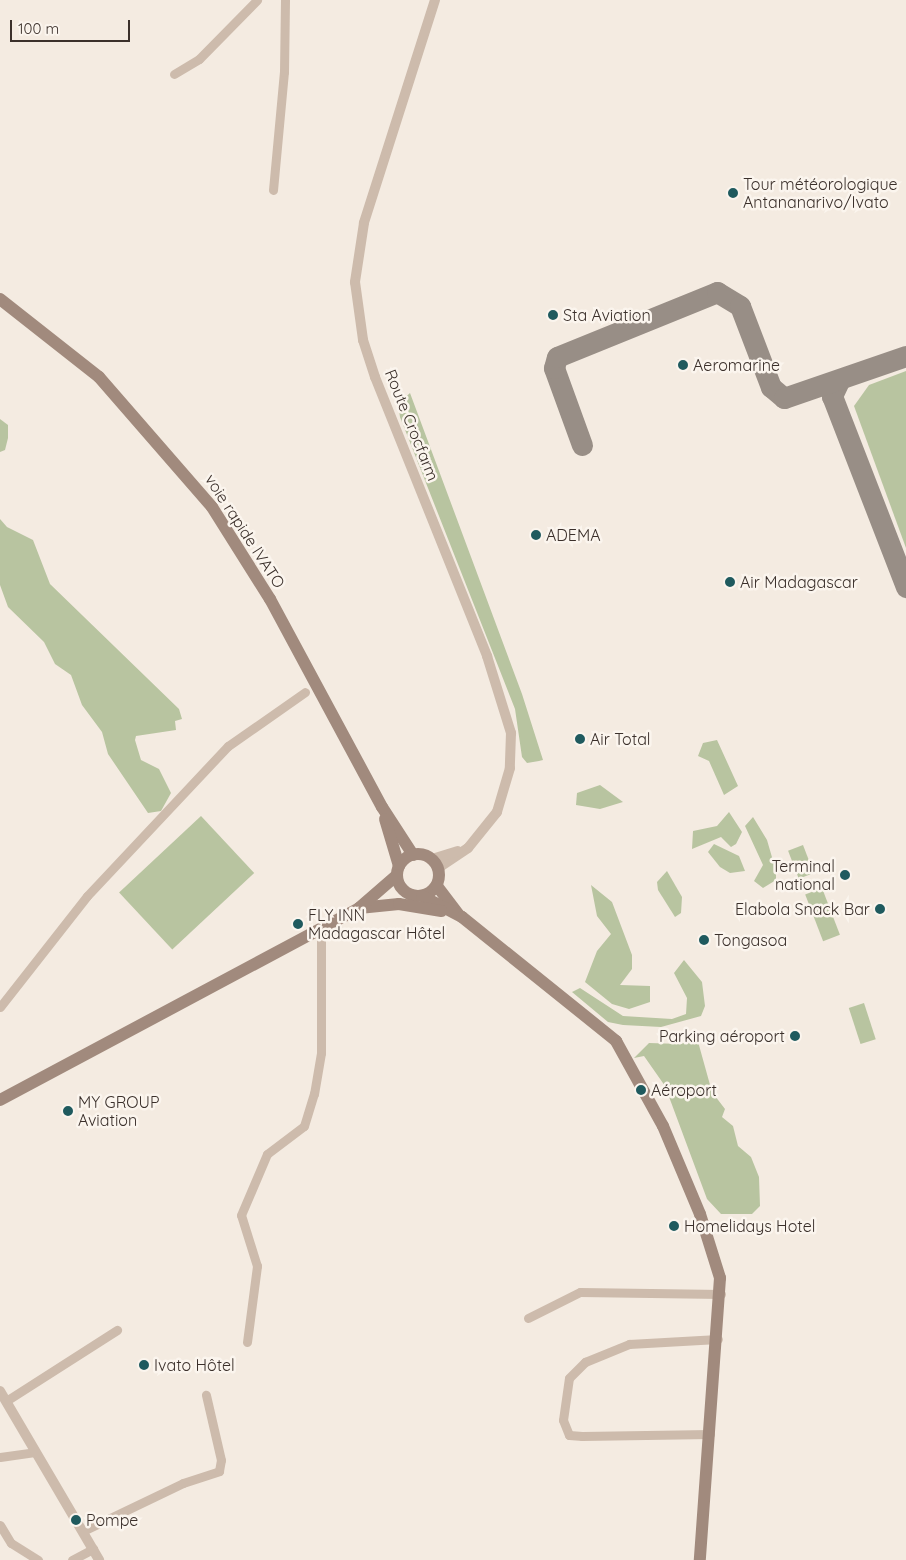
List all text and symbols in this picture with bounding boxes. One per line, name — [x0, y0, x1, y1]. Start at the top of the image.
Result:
scale bar — [12, 10, 132, 42]
text: 100 m — [18, 19, 59, 38]
place label: Tour météorologique Antananarivo/Ivato — [743, 174, 898, 212]
marker: Tour météorologique Antananarivo/Ivato — [727, 187, 739, 199]
place label: Sta Aviation — [563, 305, 651, 325]
marker: Sta Aviation — [547, 309, 559, 321]
place label: Aeromarine — [693, 355, 780, 375]
marker: Aeromarine — [677, 359, 689, 371]
street label: Route Crocfarm — [381, 366, 443, 484]
street label: voie rapide IVATO — [201, 470, 289, 592]
place label: ADEMA — [546, 525, 601, 545]
marker: ADEMA — [530, 529, 542, 541]
place label: Air Madagascar — [740, 572, 858, 592]
marker: Air Madagascar — [724, 576, 736, 588]
place label: Air Total — [590, 729, 651, 749]
marker: Air Total — [574, 733, 586, 745]
place label: Terminal national — [771, 856, 835, 894]
marker: Terminal national — [839, 869, 851, 881]
place label: Elabola Snack Bar — [735, 899, 870, 919]
marker: Elabola Snack Bar — [874, 903, 886, 915]
place label: FLY INN Madagascar Hôtel — [308, 905, 445, 943]
marker: FLY INN Madagascar Hôtel — [292, 918, 304, 930]
place label: Tongasoa — [714, 930, 787, 950]
marker: Tongasoa — [698, 934, 710, 946]
place label: Parking aéroport — [659, 1026, 785, 1046]
marker: Parking aéroport — [789, 1030, 801, 1042]
place label: Aéroport — [651, 1080, 717, 1100]
marker: Aéroport — [635, 1084, 647, 1096]
place label: MY GROUP Aviation — [78, 1092, 159, 1130]
marker: MY GROUP Aviation — [62, 1105, 74, 1117]
place label: Homelidays Hotel — [684, 1216, 815, 1236]
marker: Homelidays Hotel — [668, 1220, 680, 1232]
place label: Ivato Hôtel — [154, 1355, 235, 1375]
marker: Ivato Hôtel — [138, 1359, 150, 1371]
place label: Pompe — [86, 1510, 138, 1530]
marker: Pompe — [70, 1514, 82, 1526]

